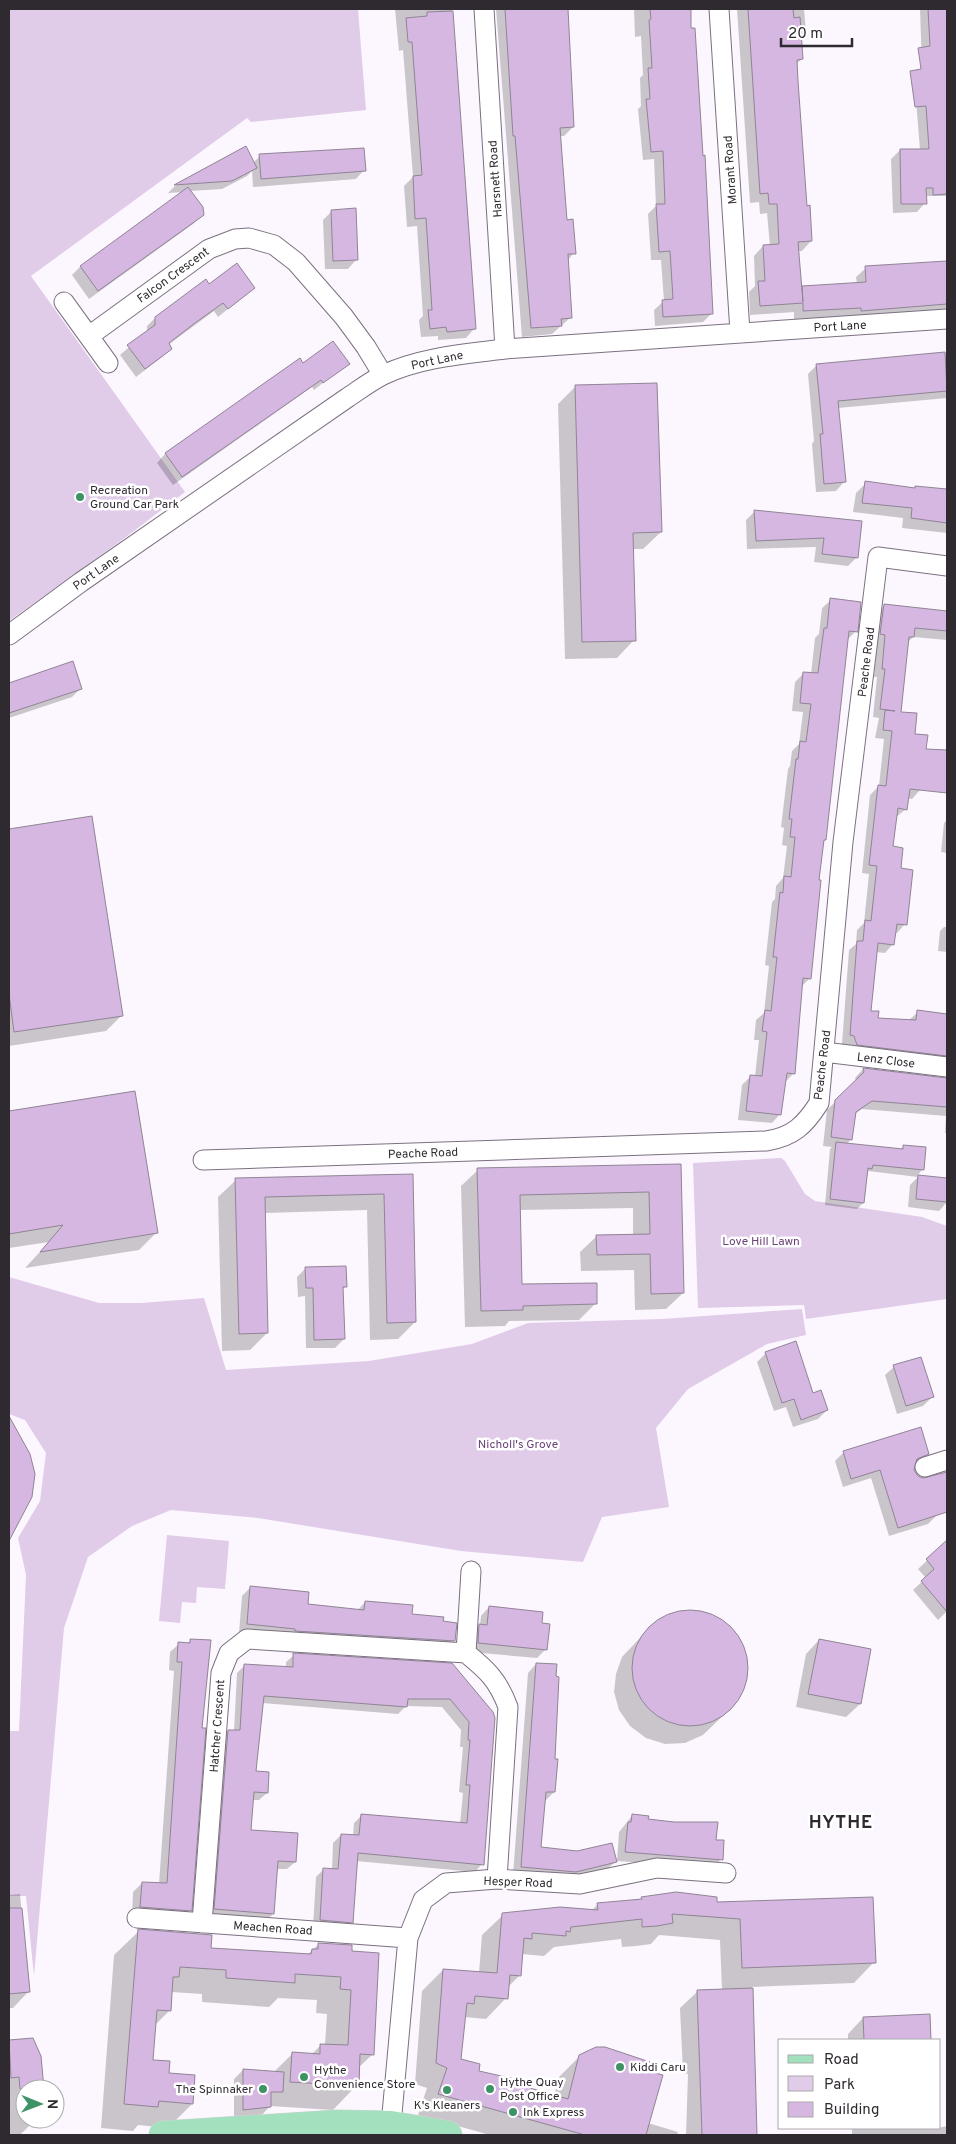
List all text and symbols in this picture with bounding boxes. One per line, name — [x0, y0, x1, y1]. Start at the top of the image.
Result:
scale bar — [781, 15, 852, 47]
text: 20 m — [788, 25, 823, 44]
street label: Morant Road — [721, 135, 741, 205]
street label: Harsnett Road — [485, 140, 507, 218]
street label: Falcon Crescent — [134, 244, 213, 307]
street label: Port Lane — [813, 318, 867, 336]
street label: Port Lane — [410, 348, 465, 374]
place label: Recreation Ground Car Park — [90, 483, 179, 513]
marker: Recreation Ground Car Park — [74, 491, 86, 503]
street label: Port Lane — [70, 551, 123, 595]
street label: Peache Road — [855, 626, 879, 698]
street label: Peache Road — [811, 1029, 835, 1101]
street label: Lenz Close — [856, 1049, 916, 1072]
street label: Peache Road — [388, 1145, 459, 1163]
park label: Love Hill Lawn — [722, 1234, 800, 1250]
park label: Nicholl's Grove — [478, 1437, 558, 1453]
street label: Hatcher Crescent — [207, 1679, 229, 1773]
district label: HYTHE — [809, 1812, 873, 1835]
street label: Hesper Road — [483, 1874, 553, 1892]
street label: Meachen Road — [233, 1918, 313, 1940]
legend — [778, 2039, 941, 2129]
text: Road — [824, 2051, 859, 2070]
place label: Kiddi Caru — [630, 2060, 686, 2076]
marker: Kiddi Caru — [614, 2061, 626, 2073]
place label: Hythe Convenience Store — [314, 2063, 416, 2093]
marker: Hythe Convenience Store — [298, 2071, 310, 2083]
place label: Hythe Quay Post Office — [500, 2075, 564, 2105]
text: Park — [824, 2076, 855, 2095]
north arrow — [15, 2079, 65, 2129]
place label: The Spinnaker — [175, 2082, 253, 2098]
marker: The Spinnaker — [257, 2083, 269, 2095]
marker: Hythe Quay Post Office — [484, 2083, 496, 2095]
marker: K's Kleaners — [441, 2084, 453, 2096]
place label: K's Kleaners — [414, 2098, 480, 2114]
text: N — [43, 2099, 60, 2109]
text: Building — [824, 2101, 879, 2120]
place label: Ink Express — [523, 2105, 585, 2121]
marker: Ink Express — [507, 2106, 519, 2118]

